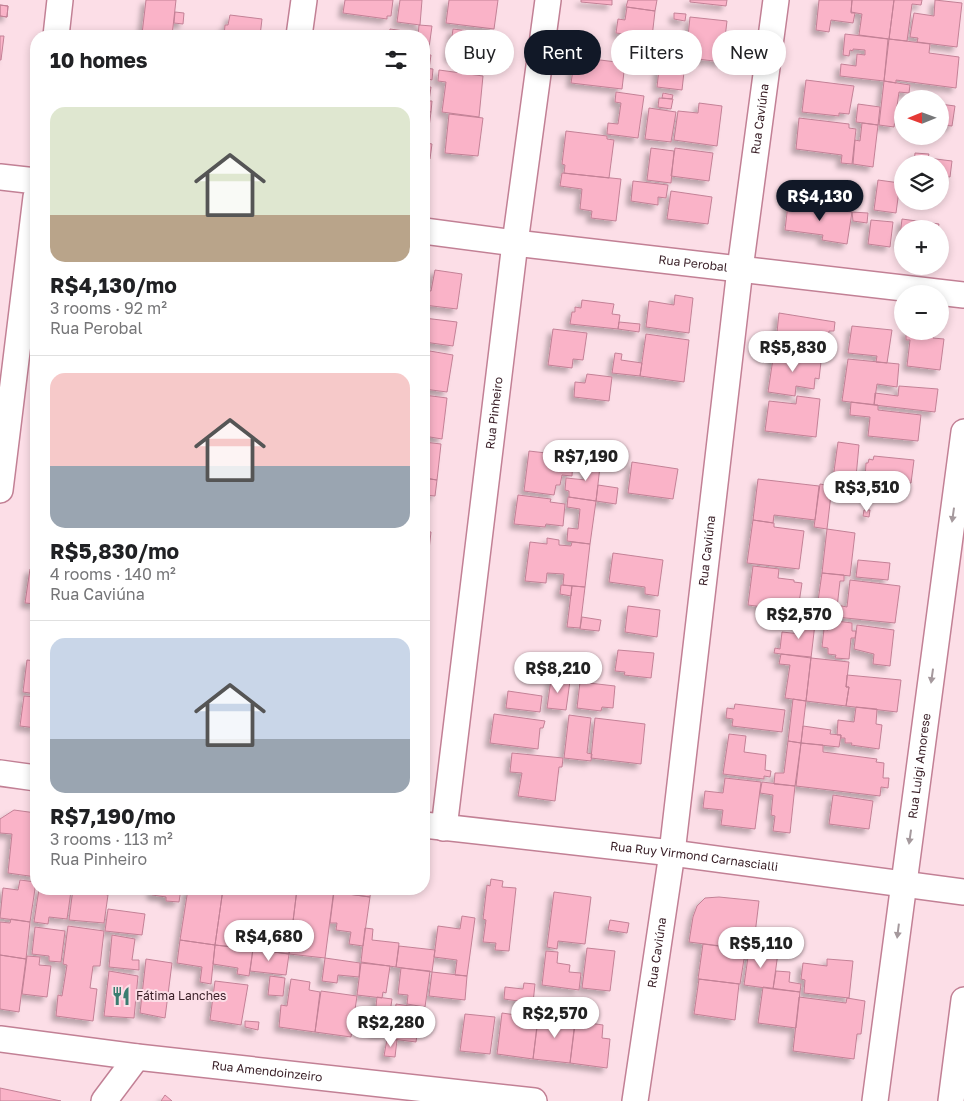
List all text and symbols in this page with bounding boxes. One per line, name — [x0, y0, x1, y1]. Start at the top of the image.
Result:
chip: Buy — [445, 30, 514, 75]
chip: Rent — [524, 30, 601, 75]
chip: Filters — [611, 30, 702, 75]
chip: New — [712, 30, 786, 75]
icon: filters — [382, 46, 410, 74]
text: 10 homes — [50, 47, 148, 73]
street label: Rua Caviúna — [747, 83, 772, 155]
north arrow — [894, 90, 949, 145]
map controls — [894, 90, 949, 340]
icon: home — [185, 140, 275, 230]
button: layers — [894, 155, 949, 210]
pin: R$4,130 — [774, 180, 866, 222]
text: R$4,130 — [787, 186, 853, 206]
button: + — [894, 220, 949, 275]
street label: Rua Perobal — [658, 252, 729, 275]
text: R$4,130/mo — [50, 272, 177, 298]
button: − — [894, 285, 949, 340]
text: 3 rooms · 92 m² — [50, 298, 167, 318]
text: Rua Perobal — [50, 318, 143, 338]
pin: R$5,830 — [747, 330, 839, 373]
text: R$5,830 — [759, 337, 827, 357]
street label: Rua Pinheiro — [482, 376, 506, 450]
icon: home — [185, 405, 275, 495]
pin: R$7,190 — [540, 440, 632, 482]
text: R$7,190 — [554, 446, 618, 466]
pin: R$3,510 — [821, 470, 913, 513]
text: R$3,510 — [834, 477, 900, 497]
one-way arrow — [949, 508, 957, 524]
street label: Rua Caviúna — [695, 515, 718, 587]
text: R$5,830/mo — [50, 538, 179, 564]
text: 4 rooms · 140 m² — [50, 564, 176, 584]
text: Rua Caviúna — [50, 584, 145, 604]
pin: R$2,570 — [753, 598, 845, 640]
text: R$2,570 — [766, 604, 832, 624]
pin: R$8,210 — [512, 652, 604, 694]
text: R$8,210 — [525, 658, 591, 678]
one-way arrow — [928, 669, 936, 685]
icon: home — [185, 670, 275, 760]
street label: Rua Luigi Amorese — [905, 712, 934, 820]
text: R$7,190/mo — [50, 803, 176, 829]
text: 3 rooms · 113 m² — [50, 829, 173, 849]
one-way arrow — [906, 830, 914, 846]
street label: Rua Ruy Virmond Carnascialli — [609, 838, 779, 874]
text: Rua Pinheiro — [50, 849, 147, 869]
street label: Rua Caviúna — [644, 916, 669, 989]
pin: R$4,680 — [223, 920, 315, 962]
one-way arrow — [894, 923, 902, 939]
text: R$4,680 — [235, 926, 303, 946]
pin: R$5,110 — [715, 926, 807, 969]
text: R$5,110 — [729, 933, 793, 953]
restaurant icon: Fátima Lanches — [110, 985, 132, 1007]
place label: Fátima Lanches — [136, 988, 226, 1003]
pin: R$2,570 — [509, 996, 601, 1039]
text: R$2,570 — [522, 1003, 588, 1023]
pin: R$2,280 — [345, 1006, 437, 1048]
text: R$2,280 — [357, 1012, 425, 1032]
street label: Rua Amendoinzeiro — [211, 1057, 323, 1084]

